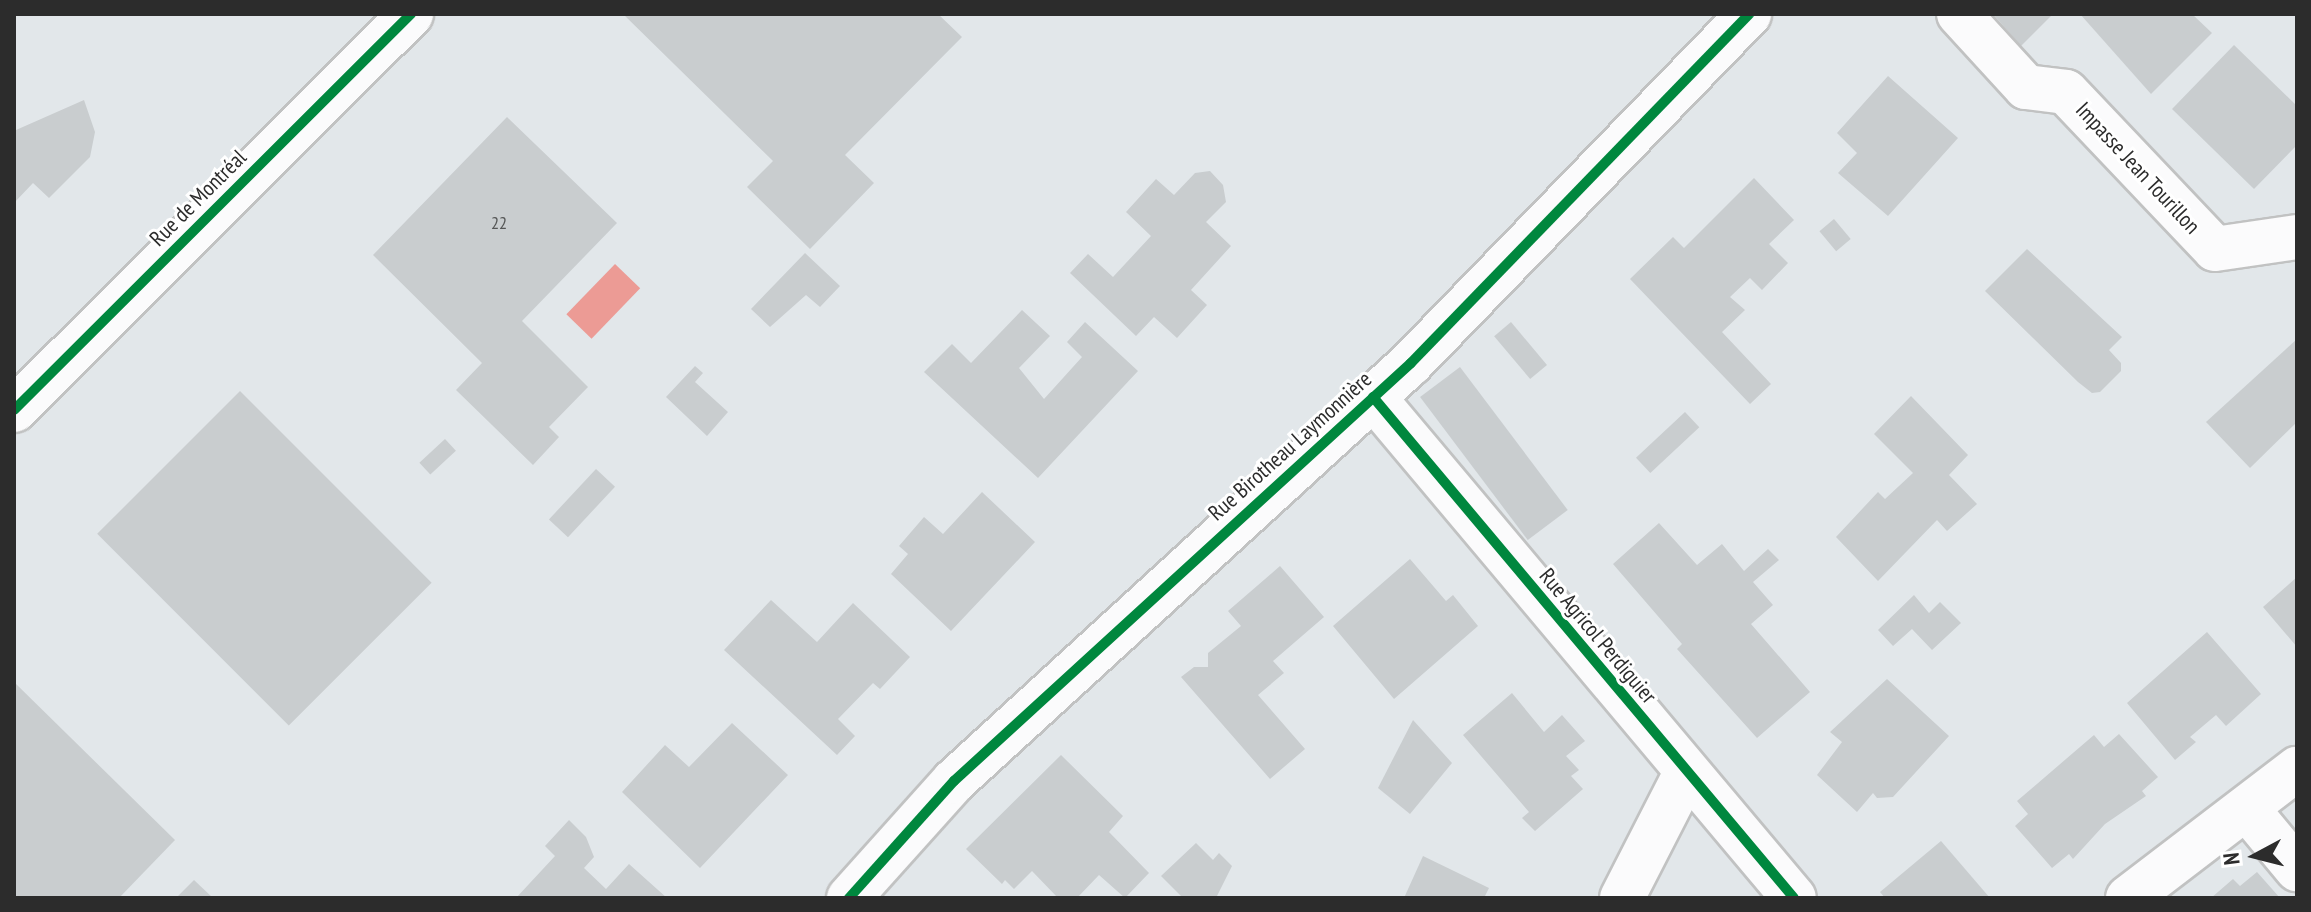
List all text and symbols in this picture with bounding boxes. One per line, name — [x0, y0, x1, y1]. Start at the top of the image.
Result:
street label: Impasse Jean Tourillon — [2070, 97, 2206, 239]
street label: Rue de Montréal — [144, 144, 252, 252]
house number: 22 — [491, 212, 507, 234]
street label: Rue Birotheau Laymonnière — [1203, 366, 1377, 526]
street label: Rue Agricol Perdiguier — [1534, 563, 1662, 709]
north arrow — [2215, 816, 2295, 896]
text: N — [2217, 851, 2246, 867]

